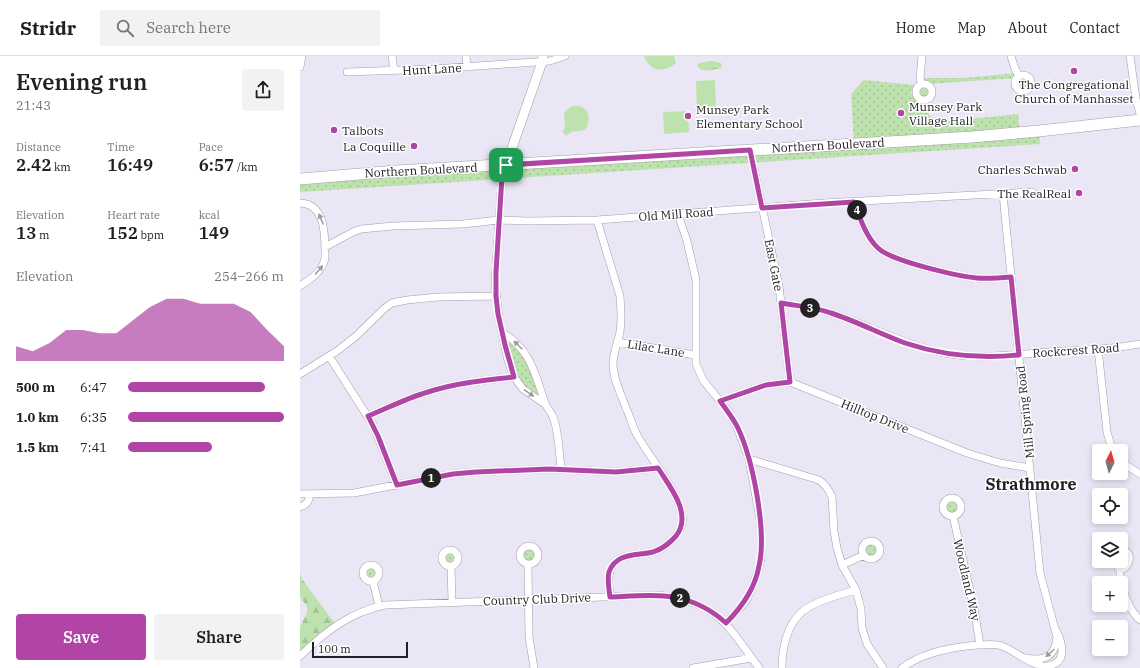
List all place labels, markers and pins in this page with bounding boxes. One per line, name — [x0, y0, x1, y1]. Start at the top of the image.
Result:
marker: The Congregational Church of Manhasset — [1069, 66, 1079, 76]
place label: The Congregational Church of Manhasset — [1014, 77, 1134, 106]
place label: Munsey Park Village Hall — [909, 99, 982, 128]
place label: Munsey Park Elementary School — [696, 102, 803, 131]
marker: Munsey Park Village Hall — [896, 108, 906, 118]
marker: Munsey Park Elementary School — [683, 111, 693, 121]
place label: Talbots — [342, 123, 384, 138]
marker: Talbots — [329, 125, 339, 135]
place label: La Coquille — [343, 139, 406, 154]
marker: La Coquille — [409, 141, 419, 151]
pin — [489, 148, 523, 182]
place label: Charles Schwab — [978, 162, 1067, 177]
marker: Charles Schwab — [1070, 164, 1080, 174]
place label: The RealReal — [997, 186, 1071, 201]
marker: The RealReal — [1074, 188, 1084, 198]
pin: 4 — [847, 200, 867, 220]
pin: 3 — [800, 298, 820, 318]
pin: 1 — [421, 468, 441, 488]
pin: 2 — [670, 588, 690, 608]

